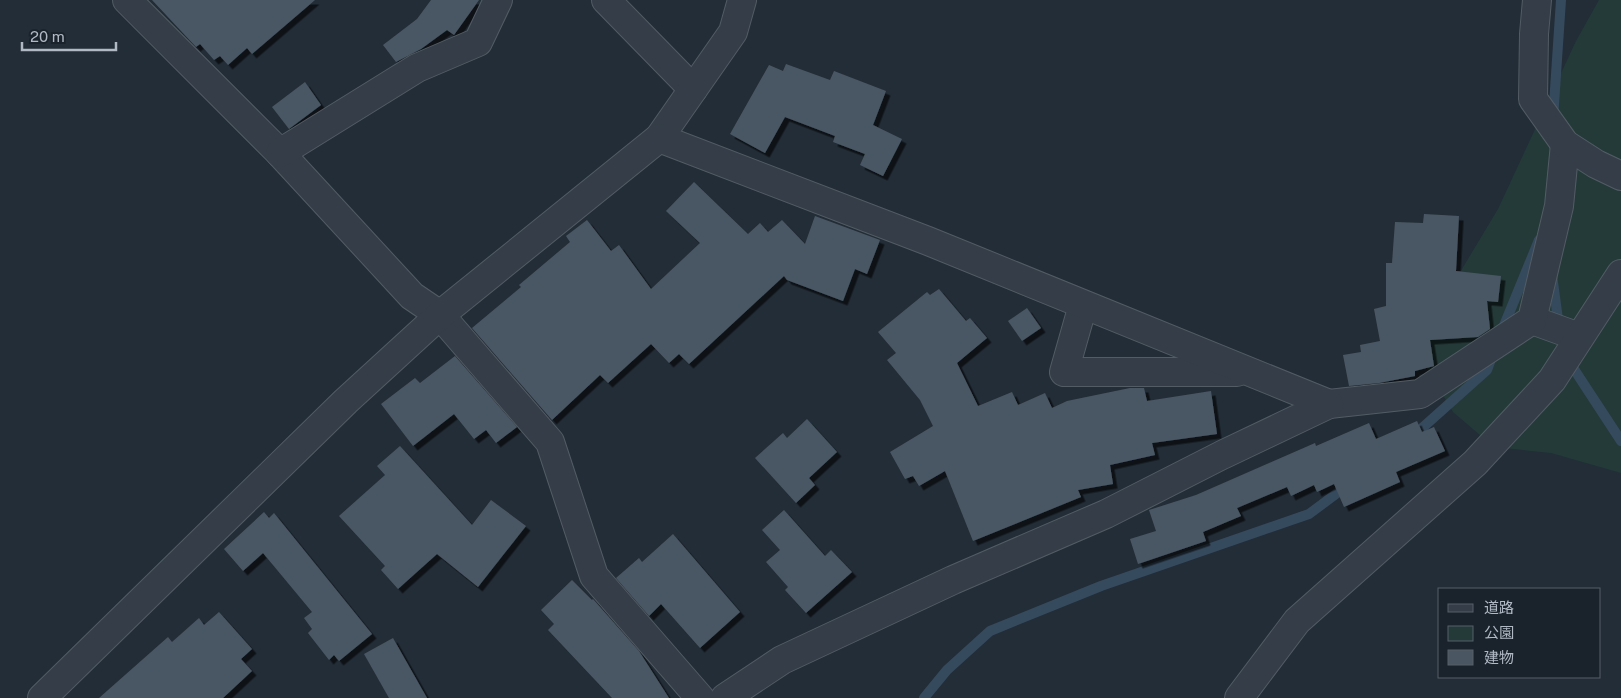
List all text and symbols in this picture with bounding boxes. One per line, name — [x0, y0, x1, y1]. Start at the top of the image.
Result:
scale bar — [22, 20, 116, 52]
text: 20 m — [30, 28, 65, 45]
legend — [1438, 588, 1601, 678]
text: 道路 — [1484, 599, 1514, 616]
text: 公園 — [1484, 624, 1514, 641]
text: 建物 — [1484, 649, 1514, 666]

